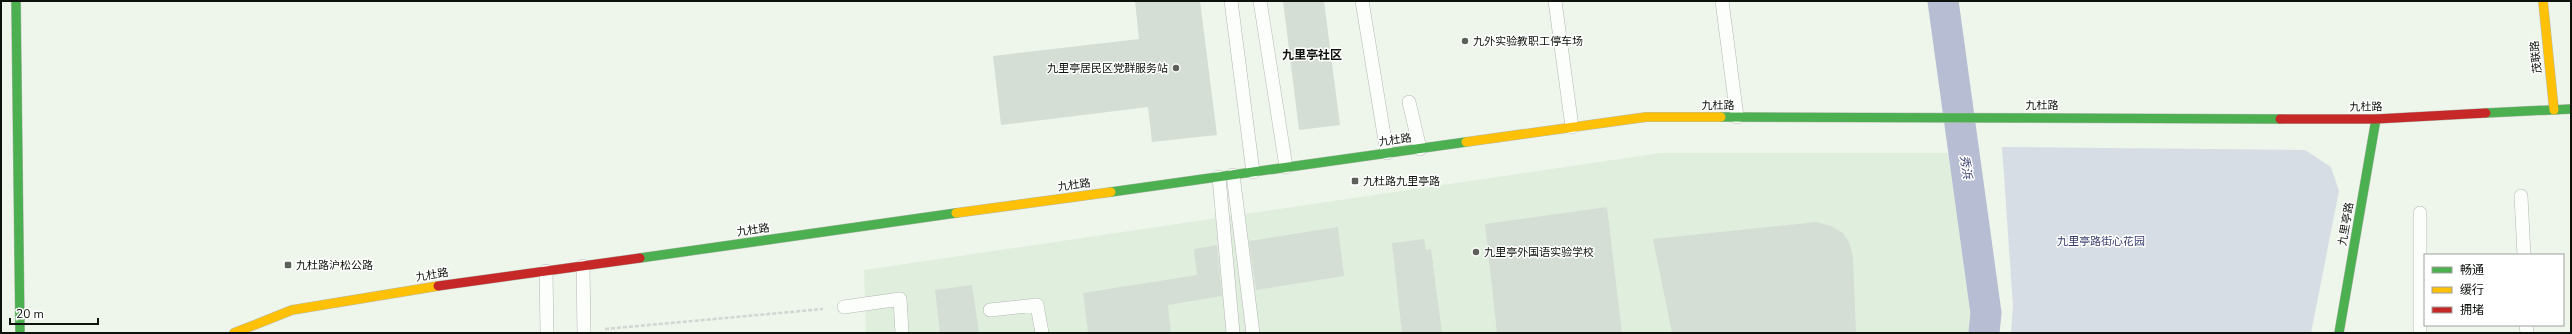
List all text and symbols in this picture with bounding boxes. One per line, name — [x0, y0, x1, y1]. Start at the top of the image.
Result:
place label: 九外实验教职工停车场 — [1473, 34, 1583, 49]
marker: 九外实验教职工停车场 — [1460, 36, 1470, 46]
street label: 茂联路 — [2527, 40, 2545, 74]
district label: 九里亭社区 — [1282, 47, 1342, 63]
place label: 九里亭居民区党群服务站 — [1047, 61, 1168, 76]
marker: 九里亭居民区党群服务站 — [1171, 63, 1181, 73]
street label: 九杜路 — [1702, 98, 1735, 113]
street label: 九杜路 — [2026, 98, 2059, 113]
street label: 九杜路 — [2349, 99, 2383, 115]
street label: 九杜路 — [1378, 130, 1412, 150]
water label: 秀浜 — [1956, 154, 1976, 181]
place label: 九杜路九里亭路 — [1363, 174, 1440, 189]
street label: 九杜路 — [1057, 175, 1091, 195]
marker: 九杜路九里亭路 — [1350, 176, 1360, 186]
street label: 九里亭路 — [2335, 201, 2357, 247]
street label: 九杜路 — [736, 220, 770, 240]
park label: 九里亭路街心花园 — [2057, 234, 2145, 249]
place label: 九里亭外国语实验学校 — [1484, 245, 1594, 260]
marker: 九里亭外国语实验学校 — [1471, 247, 1481, 257]
legend — [2424, 254, 2564, 326]
place label: 九杜路沪松公路 — [296, 258, 373, 273]
marker: 九杜路沪松公路 — [283, 260, 293, 270]
text: 畅通 — [2460, 262, 2484, 278]
street label: 九杜路 — [415, 265, 449, 285]
text: 缓行 — [2460, 282, 2484, 298]
scale bar — [10, 300, 98, 326]
text: 拥堵 — [2460, 302, 2484, 318]
text: 20 m — [16, 306, 44, 322]

